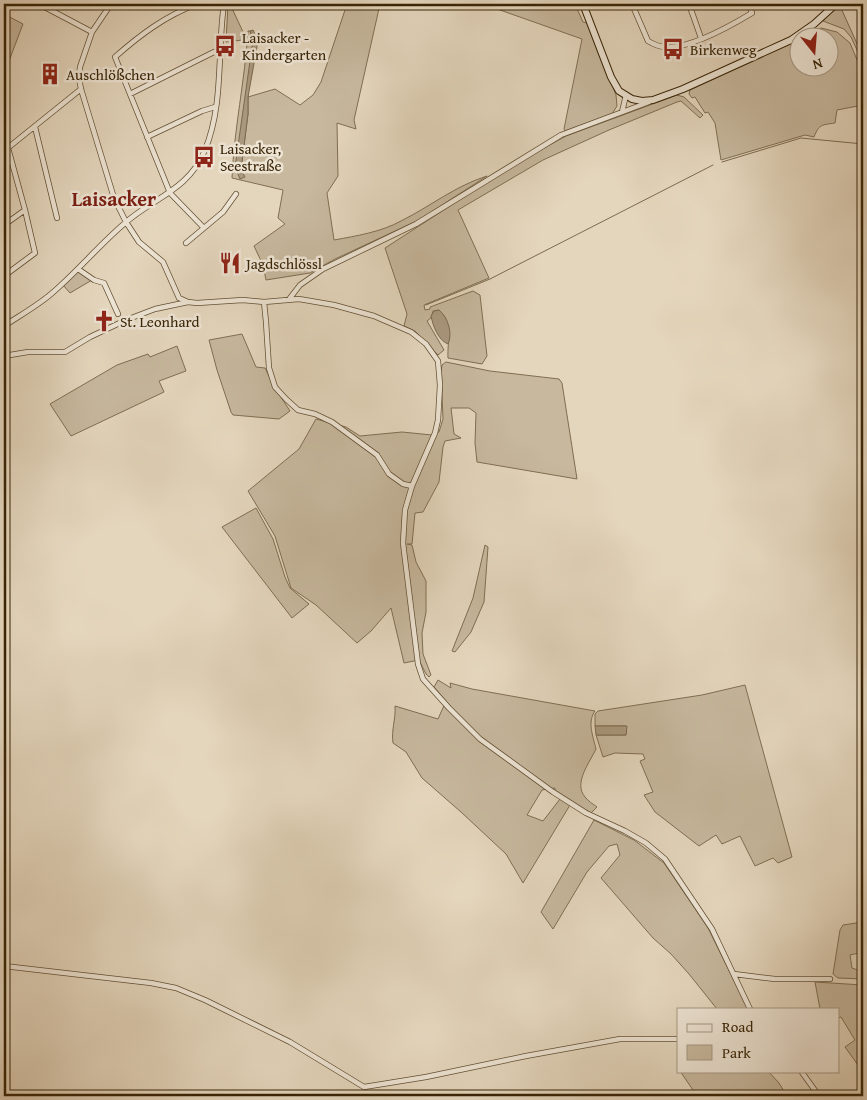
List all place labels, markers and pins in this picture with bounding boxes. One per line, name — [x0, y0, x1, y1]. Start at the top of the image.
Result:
place label: Laisacker - Kindergarten — [242, 27, 327, 65]
bus stop icon: Laisacker - Kindergarten — [212, 33, 238, 59]
bus stop icon: Birkenweg — [660, 36, 686, 62]
place label: Birkenweg — [690, 39, 757, 60]
building icon: Auschlößchen — [37, 61, 63, 87]
place label: Auschlößchen — [66, 64, 156, 85]
place label: Laisacker, Seestraße — [220, 138, 282, 176]
bus stop icon: Laisacker, Seestraße — [191, 144, 217, 170]
restaurant icon: Jagdschlössl — [217, 250, 243, 276]
place label: Jagdschlössl — [244, 253, 322, 274]
church icon: St. Leonhard — [91, 308, 117, 334]
place label: St. Leonhard — [120, 311, 200, 332]

